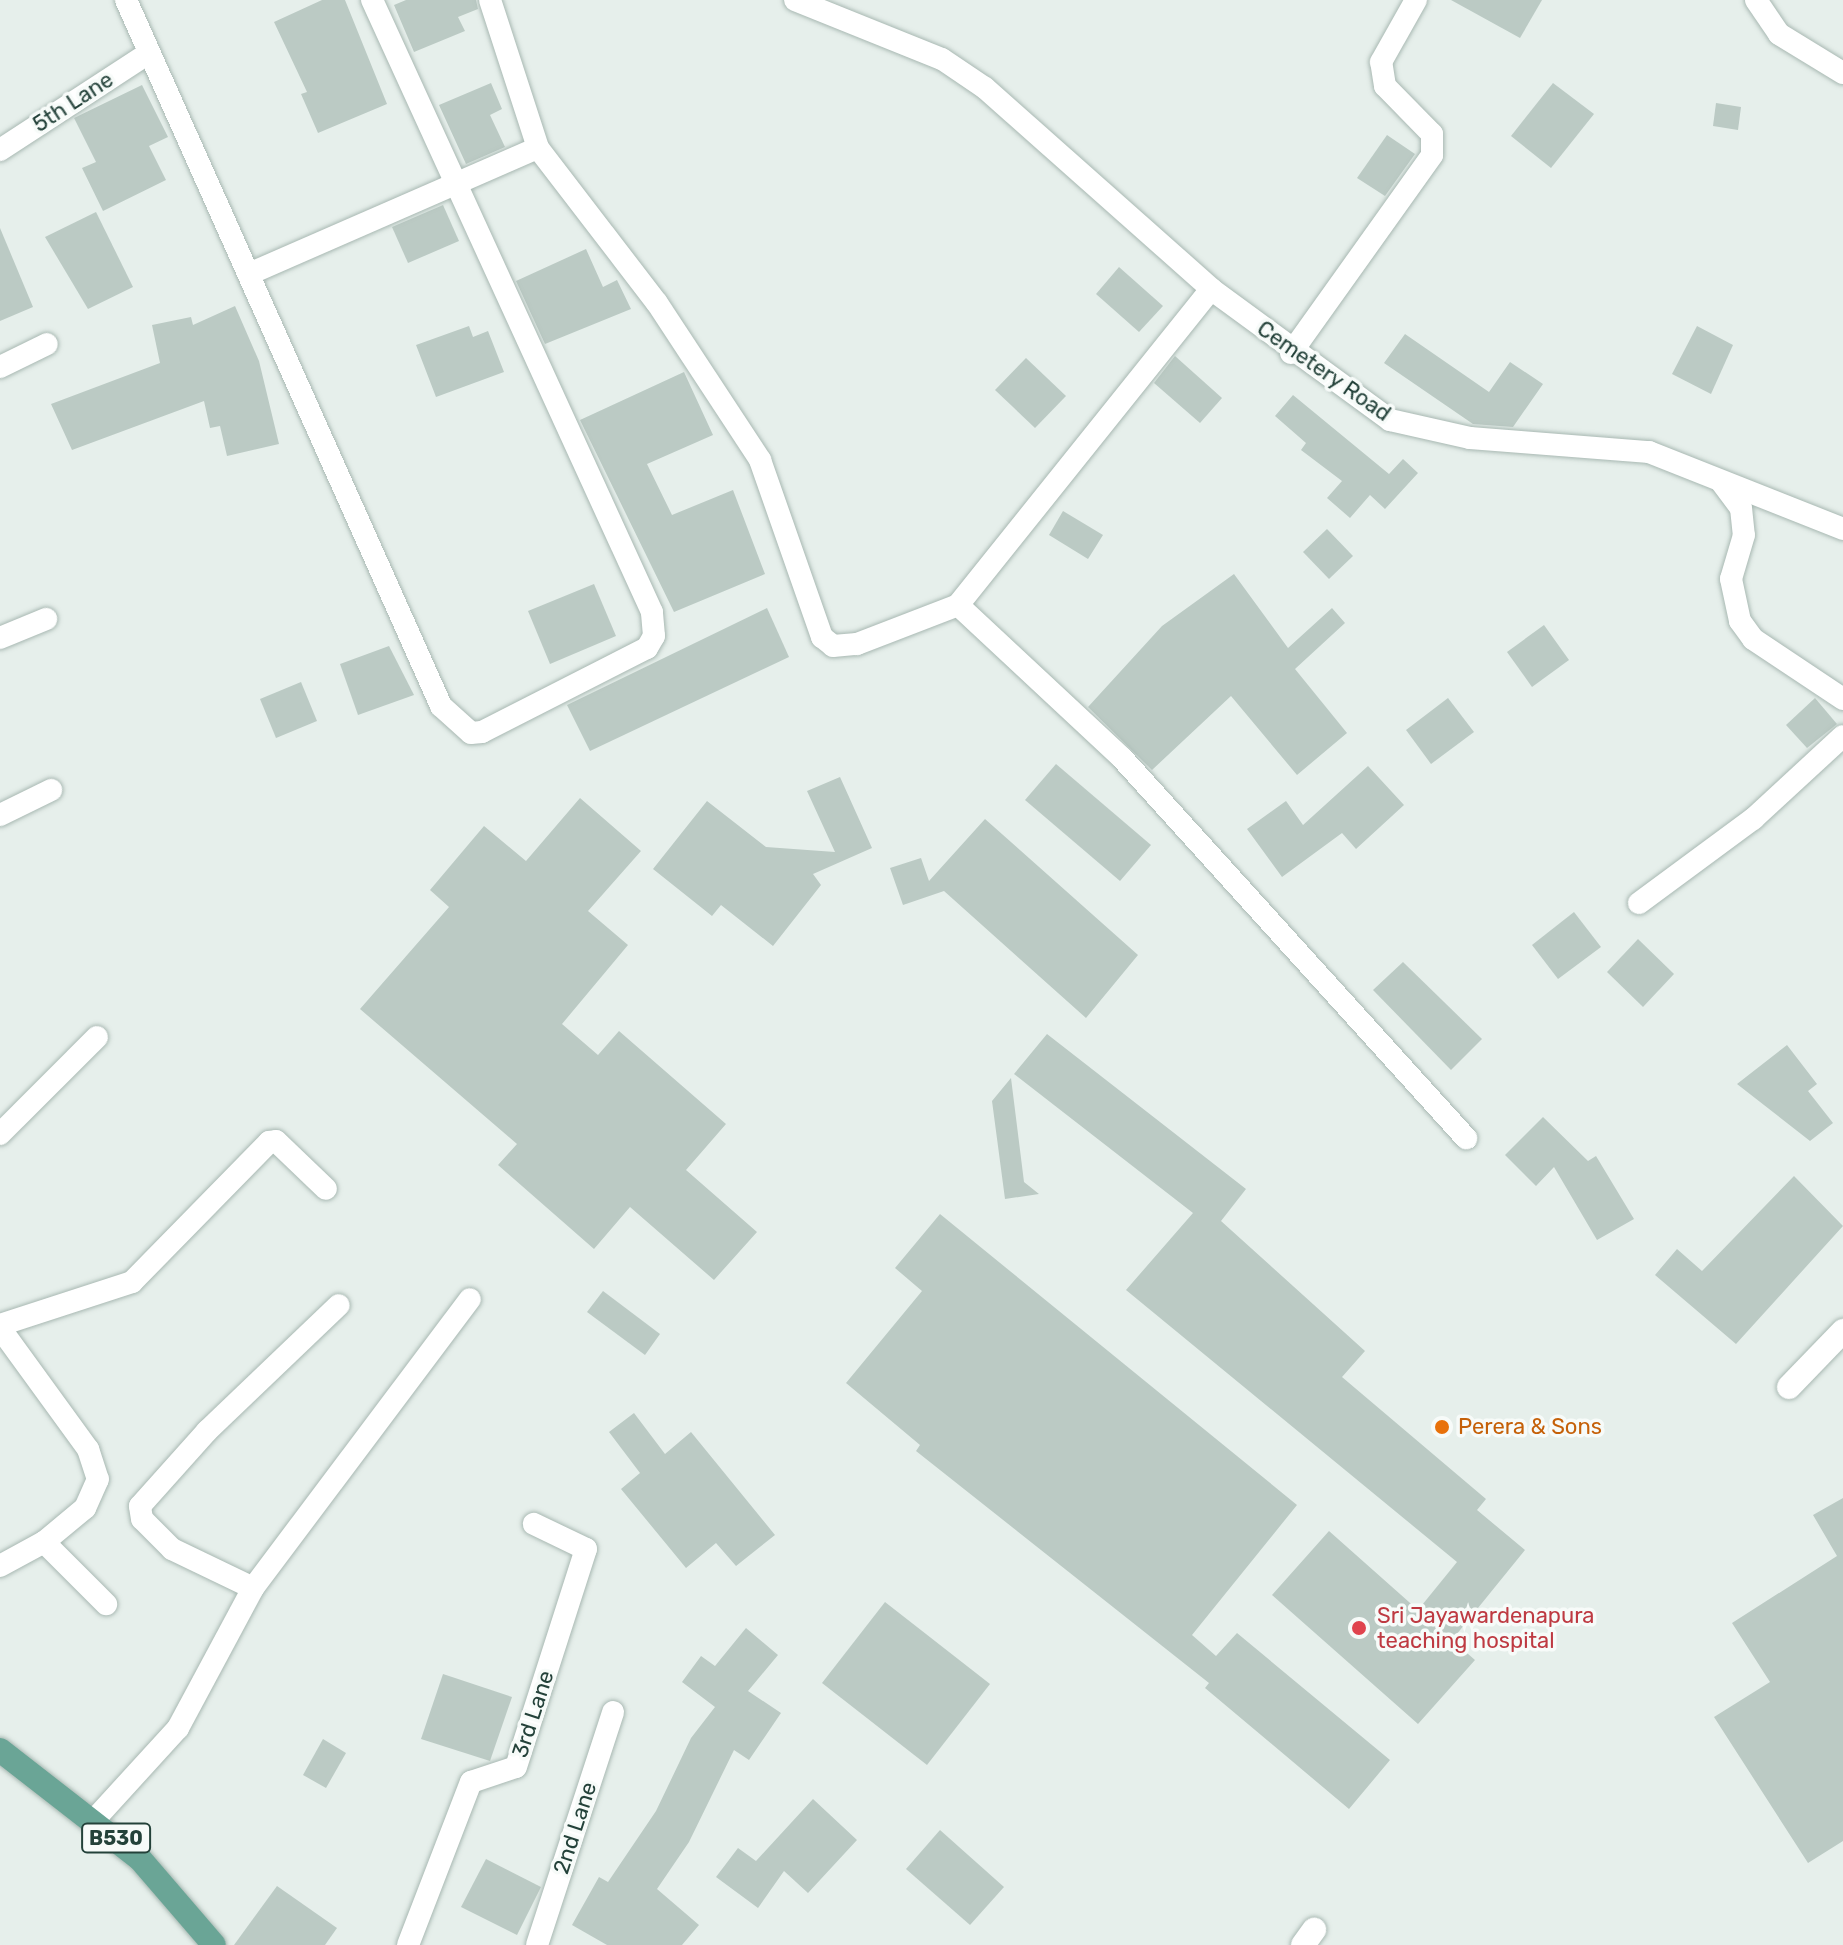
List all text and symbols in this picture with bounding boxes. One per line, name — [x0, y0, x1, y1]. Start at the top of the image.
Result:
street label: 5th Lane — [28, 66, 118, 138]
street label: Cemetery Road — [1252, 315, 1396, 427]
place label: Perera & Sons — [1458, 1414, 1602, 1440]
marker: Perera & Sons — [1433, 1418, 1451, 1436]
place label: Sri Jayawardenapura teaching hospital — [1377, 1602, 1594, 1654]
marker: Sri Jayawardenapura teaching hospital — [1348, 1617, 1370, 1639]
street label: 3rd Lane — [507, 1667, 559, 1761]
street label: 2nd Lane — [548, 1779, 602, 1877]
road number: B530 — [80, 1822, 152, 1854]

